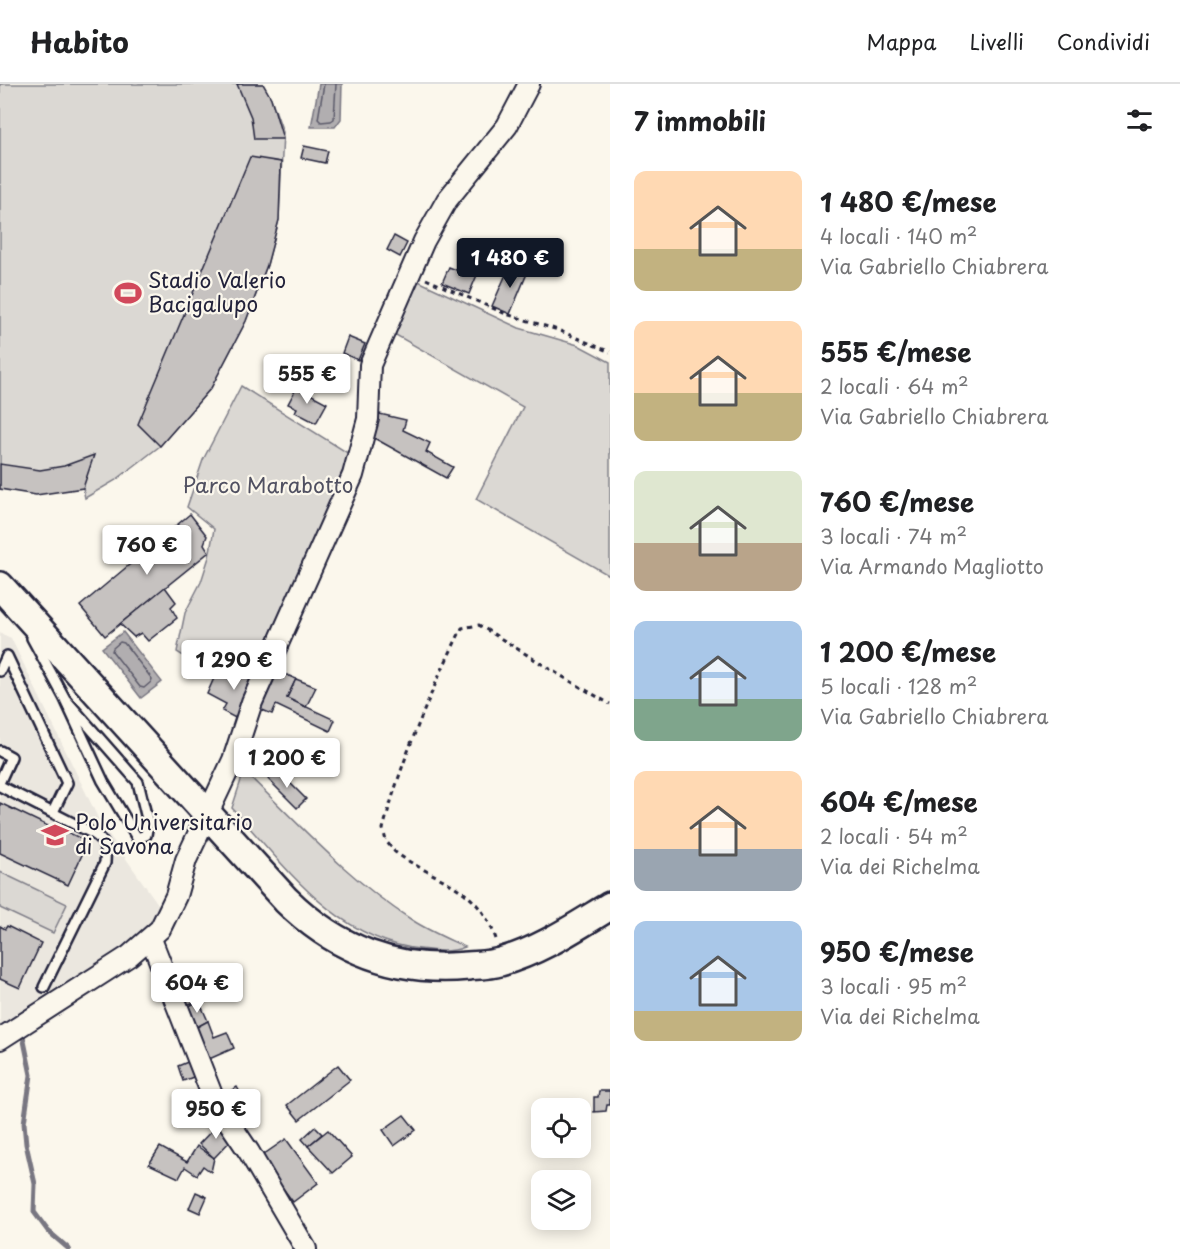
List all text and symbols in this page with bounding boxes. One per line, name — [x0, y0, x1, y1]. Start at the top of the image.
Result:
text: Habito — [30, 20, 129, 63]
text: Mappa — [867, 25, 937, 57]
text: Livelli — [970, 25, 1024, 57]
text: Condividi — [1057, 25, 1150, 57]
text: 7 immobili — [634, 101, 766, 140]
icon: filters — [1123, 104, 1156, 137]
text: 1 480 €/mese — [820, 182, 997, 221]
icon: home — [682, 195, 754, 267]
text: 4 locali · 140 m² — [820, 221, 977, 251]
pin: 1 480 € — [455, 238, 565, 289]
text: 1 480 € — [471, 242, 549, 272]
text: Via Gabriello Chiabrera — [820, 251, 1049, 281]
place label: Stadio Valerio Bacigalupo — [148, 263, 286, 319]
sports icon: Stadio Valerio Bacigalupo — [113, 278, 143, 308]
text: 555 €/mese — [820, 332, 972, 371]
icon: home — [682, 345, 754, 417]
pin: 555 € — [265, 354, 349, 405]
text: 555 € — [277, 358, 337, 388]
text: 2 locali · 64 m² — [820, 371, 969, 401]
text: Via Gabriello Chiabrera — [820, 401, 1049, 431]
park label: Parco Marabotto — [183, 468, 353, 500]
text: 760 €/mese — [820, 482, 974, 521]
icon: home — [682, 495, 754, 567]
text: 3 locali · 74 m² — [820, 521, 967, 551]
pin: 760 € — [105, 525, 189, 576]
text: 760 € — [116, 529, 178, 559]
text: Via Armando Magliotto — [820, 551, 1044, 581]
text: 1 200 €/mese — [820, 632, 996, 671]
pin: 1 290 € — [179, 640, 289, 691]
text: 1 290 € — [195, 644, 273, 674]
icon: home — [682, 645, 754, 717]
text: 5 locali · 128 m² — [820, 671, 977, 701]
text: Via Gabriello Chiabrera — [820, 701, 1049, 731]
pin: 1 200 € — [232, 738, 342, 789]
text: 1 200 € — [248, 742, 326, 772]
text: 604 €/mese — [820, 782, 978, 821]
icon: home — [682, 795, 754, 867]
place label: Polo Universitario di Savona — [75, 805, 253, 861]
school or university icon: Polo Universitario di Savona — [40, 820, 70, 850]
text: 2 locali · 54 m² — [820, 821, 968, 851]
text: Via dei Richelma — [820, 851, 980, 881]
text: 950 €/mese — [820, 932, 974, 971]
icon: home — [682, 945, 754, 1017]
pin: 604 € — [155, 963, 239, 1014]
text: 604 € — [165, 967, 229, 997]
text: 3 locali · 95 m² — [820, 971, 967, 1001]
text: Via dei Richelma — [820, 1001, 980, 1031]
pin: 950 € — [174, 1089, 258, 1140]
text: 950 € — [186, 1093, 247, 1123]
map controls — [531, 1098, 591, 1230]
button: locate — [531, 1098, 591, 1158]
button: layers — [531, 1170, 591, 1230]

